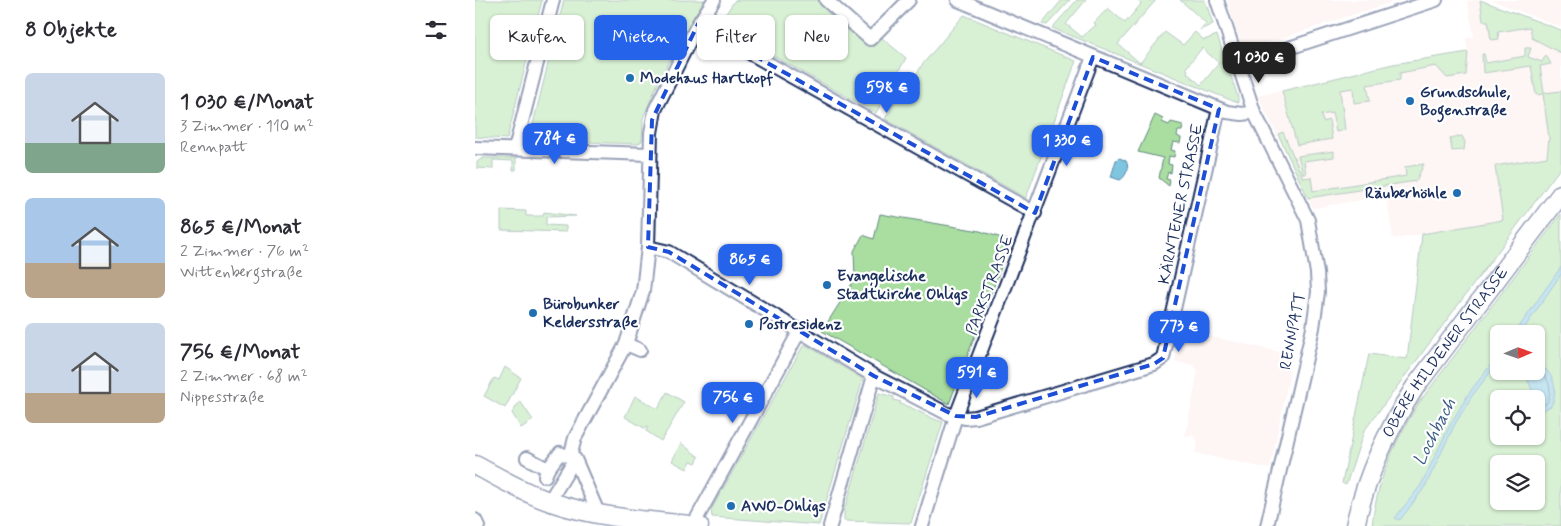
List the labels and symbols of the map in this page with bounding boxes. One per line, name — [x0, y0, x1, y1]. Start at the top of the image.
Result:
pin: 1 030 € — [1213, 42, 1305, 84]
place label: Modehaus Hartkopf — [640, 68, 773, 89]
marker: Modehaus Hartkopf — [624, 72, 636, 84]
pin: 598 € — [852, 72, 922, 114]
place label: Grundschule, Bogenstraße — [1420, 82, 1511, 123]
marker: Grundschule, Bogenstraße — [1404, 95, 1416, 107]
pin: 784 € — [520, 122, 590, 165]
street label: KÄRNTENER STRASSE — [1154, 122, 1208, 286]
pin: 1 330 € — [1021, 124, 1113, 167]
place label: Räuberhöhle — [1365, 183, 1447, 204]
marker: Räuberhöhle — [1451, 187, 1463, 199]
street label: PARKSTRASSE — [961, 232, 1019, 338]
pin: 865 € — [715, 244, 785, 286]
street label: OBERE HILDENER STRASSE — [1377, 262, 1513, 441]
place label: Evangelische Stadtkirche Ohligs — [837, 266, 968, 306]
marker: Evangelische Stadtkirche Ohligs — [821, 279, 833, 291]
street label: RENNPATT — [1275, 290, 1311, 372]
place label: Bürobunker Keldersstraße — [543, 294, 638, 333]
marker: Bürobunker Keldersstraße — [527, 307, 539, 319]
pin: 773 € — [1144, 310, 1214, 353]
place label: Postresidenz — [759, 314, 842, 335]
marker: Postresidenz — [743, 318, 755, 330]
north arrow — [1490, 325, 1545, 380]
pin: 591 € — [942, 356, 1012, 399]
pin: 756 € — [698, 382, 768, 424]
water label: Lochbach — [1408, 394, 1462, 470]
place label: AWO-Ohligs — [741, 496, 826, 518]
marker: AWO-Ohligs — [725, 500, 737, 512]

